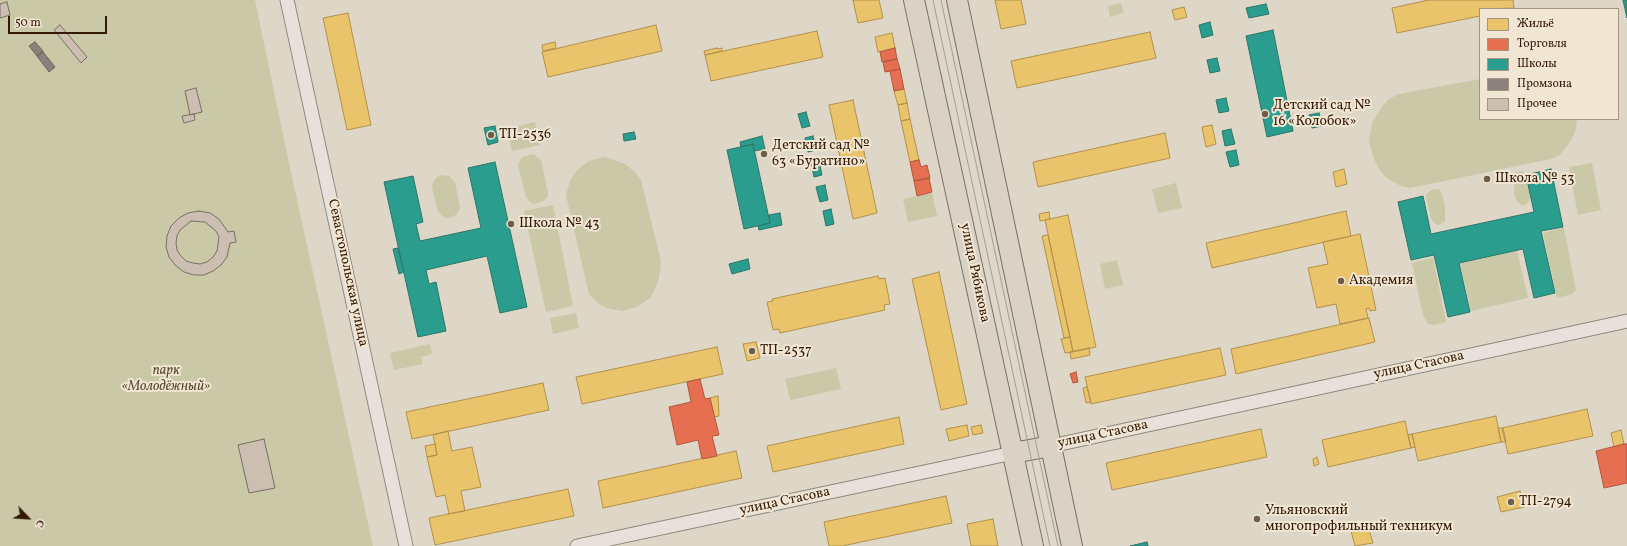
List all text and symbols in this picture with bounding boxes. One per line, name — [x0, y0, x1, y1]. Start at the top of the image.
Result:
scale bar — [10, 8, 109, 34]
legend — [1479, 8, 1619, 120]
text: 50 m — [15, 15, 41, 31]
text: Жильё — [1517, 16, 1554, 32]
text: Торговля — [1517, 36, 1567, 52]
text: Школы — [1517, 56, 1557, 72]
text: Промзона — [1517, 76, 1572, 92]
text: Прочее — [1517, 96, 1557, 112]
place label: Детский сад № 16 «Колобок» — [1273, 98, 1371, 130]
marker: Детский сад № 16 «Колобок» — [1260, 109, 1270, 119]
place label: ТП-2536 — [499, 127, 551, 143]
marker: ТП-2536 — [486, 130, 496, 140]
place label: Детский сад № 63 «Буратино» — [772, 138, 870, 170]
marker: Детский сад № 63 «Буратино» — [759, 149, 769, 159]
place label: Школа № 53 — [1495, 171, 1574, 187]
marker: Школа № 53 — [1482, 174, 1492, 184]
street label: Севастопольская улица — [323, 198, 371, 348]
place label: Школа № 43 — [519, 216, 599, 232]
marker: Школа № 43 — [506, 219, 516, 229]
street label: улица Рябикова — [955, 222, 993, 324]
place label: Академия — [1349, 273, 1413, 289]
marker: Академия — [1336, 276, 1346, 286]
place label: ТП-2537 — [760, 343, 812, 359]
marker: ТП-2537 — [747, 346, 757, 356]
street label: улица Стасова — [1372, 348, 1466, 384]
park label: парк «Молодёжный» — [122, 363, 210, 396]
street label: улица Стасова — [1056, 417, 1150, 453]
street label: улица Стасова — [738, 484, 832, 520]
place label: ТП-2794 — [1519, 494, 1572, 510]
marker: ТП-2794 — [1506, 497, 1516, 507]
north arrow — [8, 498, 48, 538]
place label: Ульяновский многопрофильный техникум — [1265, 503, 1452, 536]
marker: Ульяновский многопрофильный техникум — [1252, 514, 1262, 524]
text: С — [31, 517, 48, 530]

